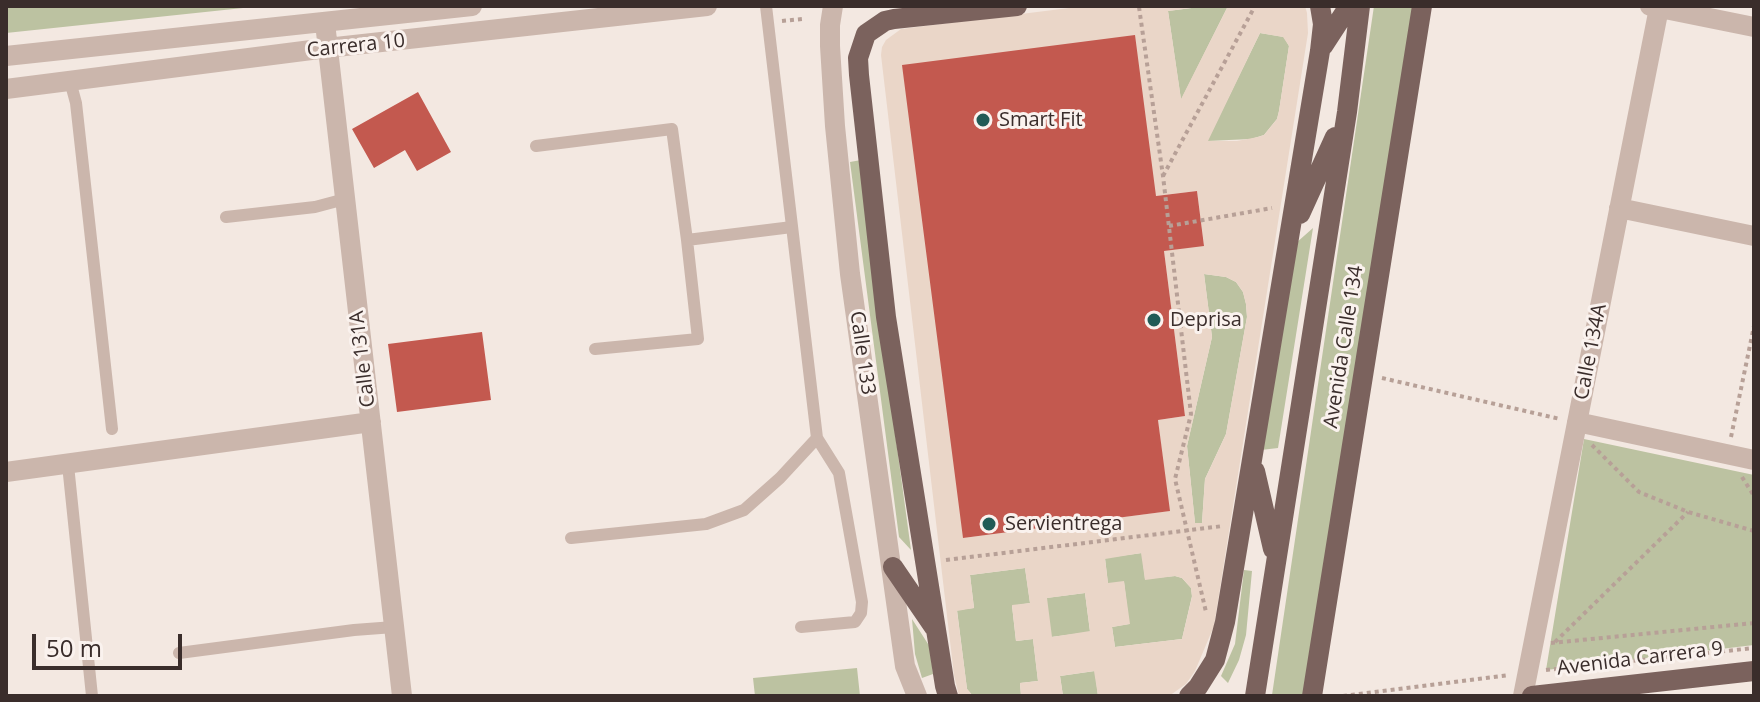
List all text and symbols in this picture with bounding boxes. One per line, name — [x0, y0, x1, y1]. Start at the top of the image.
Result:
street label: Carrera 10 — [306, 29, 406, 63]
place label: Smart Fit — [999, 108, 1083, 132]
marker: Smart Fit — [974, 111, 992, 129]
street label: Avenida Calle 134 — [1319, 264, 1369, 430]
street label: Calle 134A — [1570, 302, 1612, 402]
place label: Deprisa — [1170, 308, 1242, 332]
street label: Calle 131A — [345, 309, 381, 409]
street label: Calle 133 — [844, 309, 880, 397]
marker: Deprisa — [1145, 311, 1163, 329]
place label: Servientrega — [1005, 512, 1122, 536]
marker: Servientrega — [980, 515, 998, 533]
scale bar — [36, 618, 186, 668]
text: 50 m — [46, 631, 102, 664]
street label: Avenida Carrera 9 — [1556, 637, 1724, 681]

